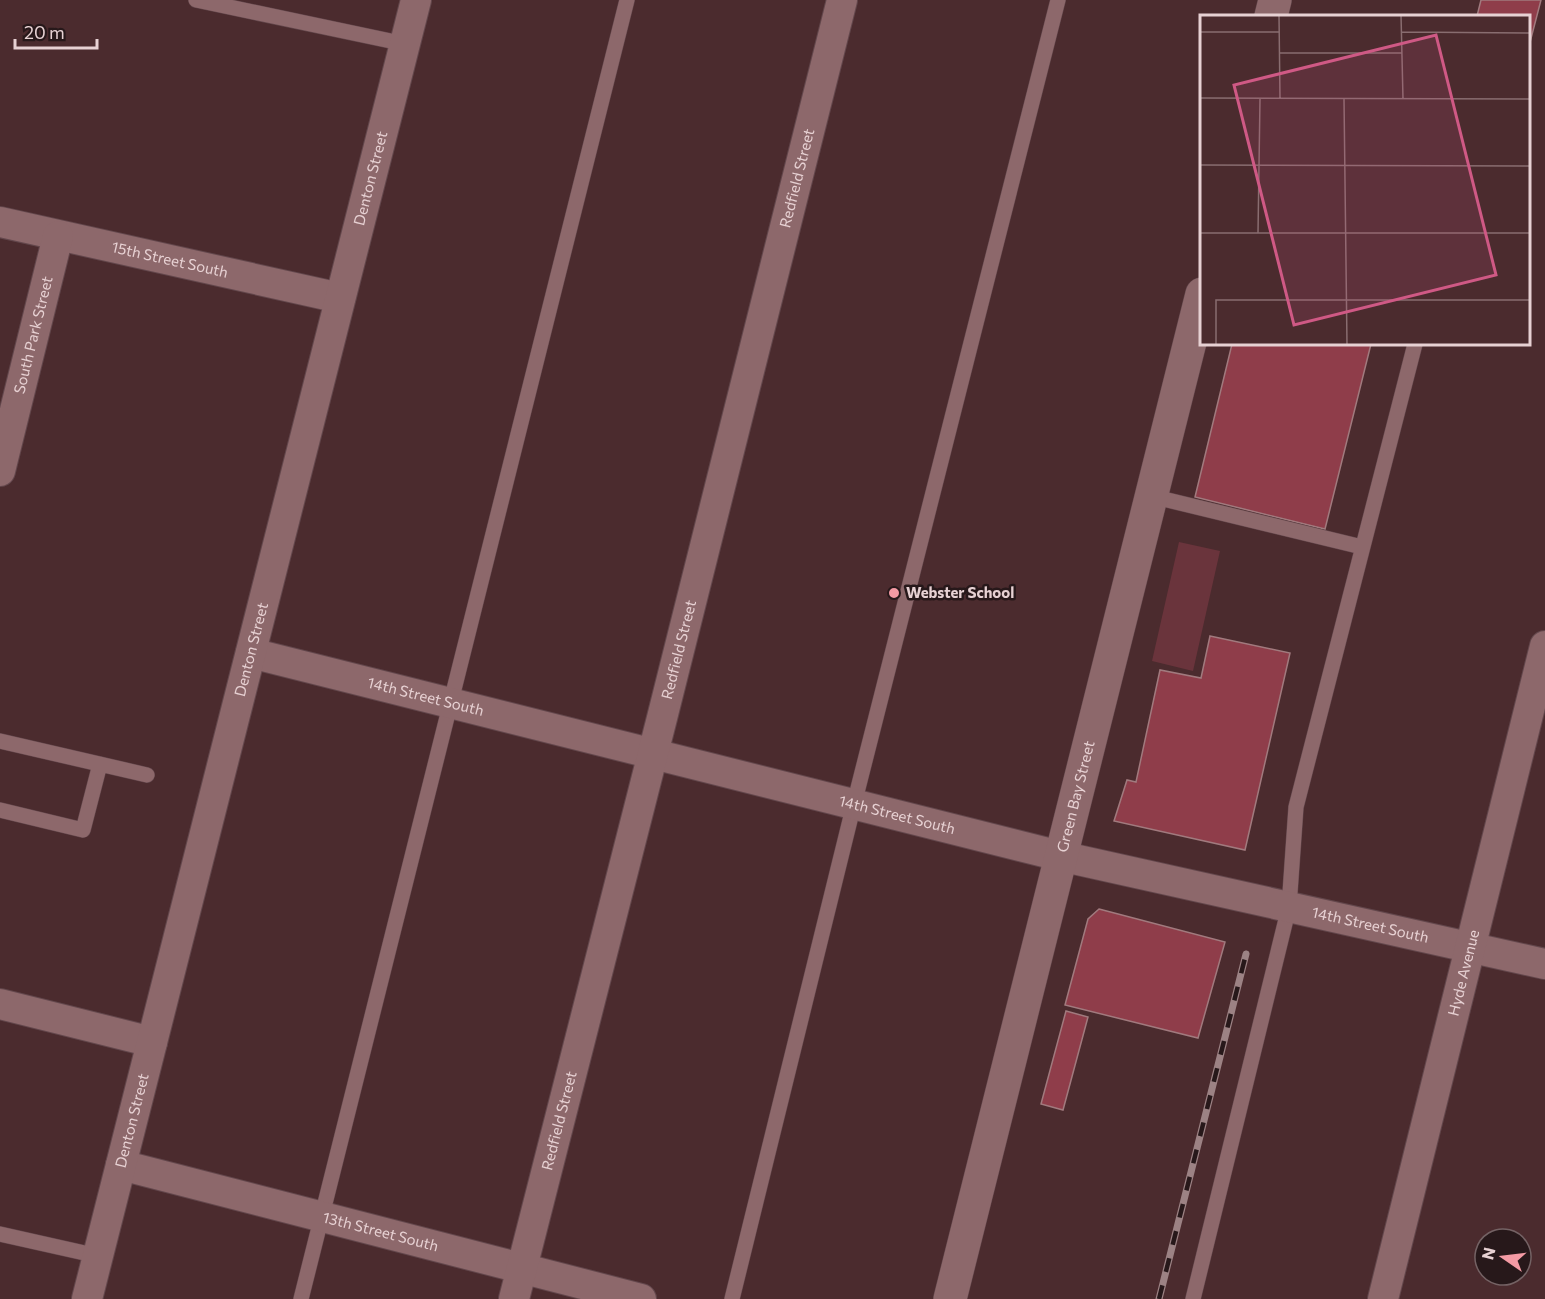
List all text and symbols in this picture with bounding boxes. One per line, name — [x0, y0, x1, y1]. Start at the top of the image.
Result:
scale bar — [15, 12, 98, 50]
inset map — [1200, 15, 1530, 345]
text: 20 m — [24, 21, 65, 43]
street label: Redfield Street — [775, 127, 817, 230]
street label: Denton Street — [349, 129, 390, 227]
street label: 15th Street South — [110, 237, 230, 281]
street label: South Park Street — [9, 274, 56, 396]
place label: Webster School — [906, 583, 1014, 601]
marker: Webster School — [887, 586, 901, 600]
street label: Redfield Street — [657, 598, 699, 701]
street label: Denton Street — [230, 600, 271, 698]
street label: 14th Street South — [366, 673, 486, 719]
street label: Green Bay Street — [1052, 739, 1098, 854]
street label: 14th Street South — [837, 791, 957, 837]
street label: 14th Street South — [1310, 902, 1431, 946]
street label: Hyde Avenue — [1444, 928, 1482, 1018]
street label: Redfield Street — [537, 1069, 580, 1172]
street label: Denton Street — [111, 1071, 152, 1169]
street label: 13th Street South — [321, 1207, 441, 1254]
north arrow — [1473, 1227, 1533, 1287]
text: N — [1477, 1245, 1499, 1261]

